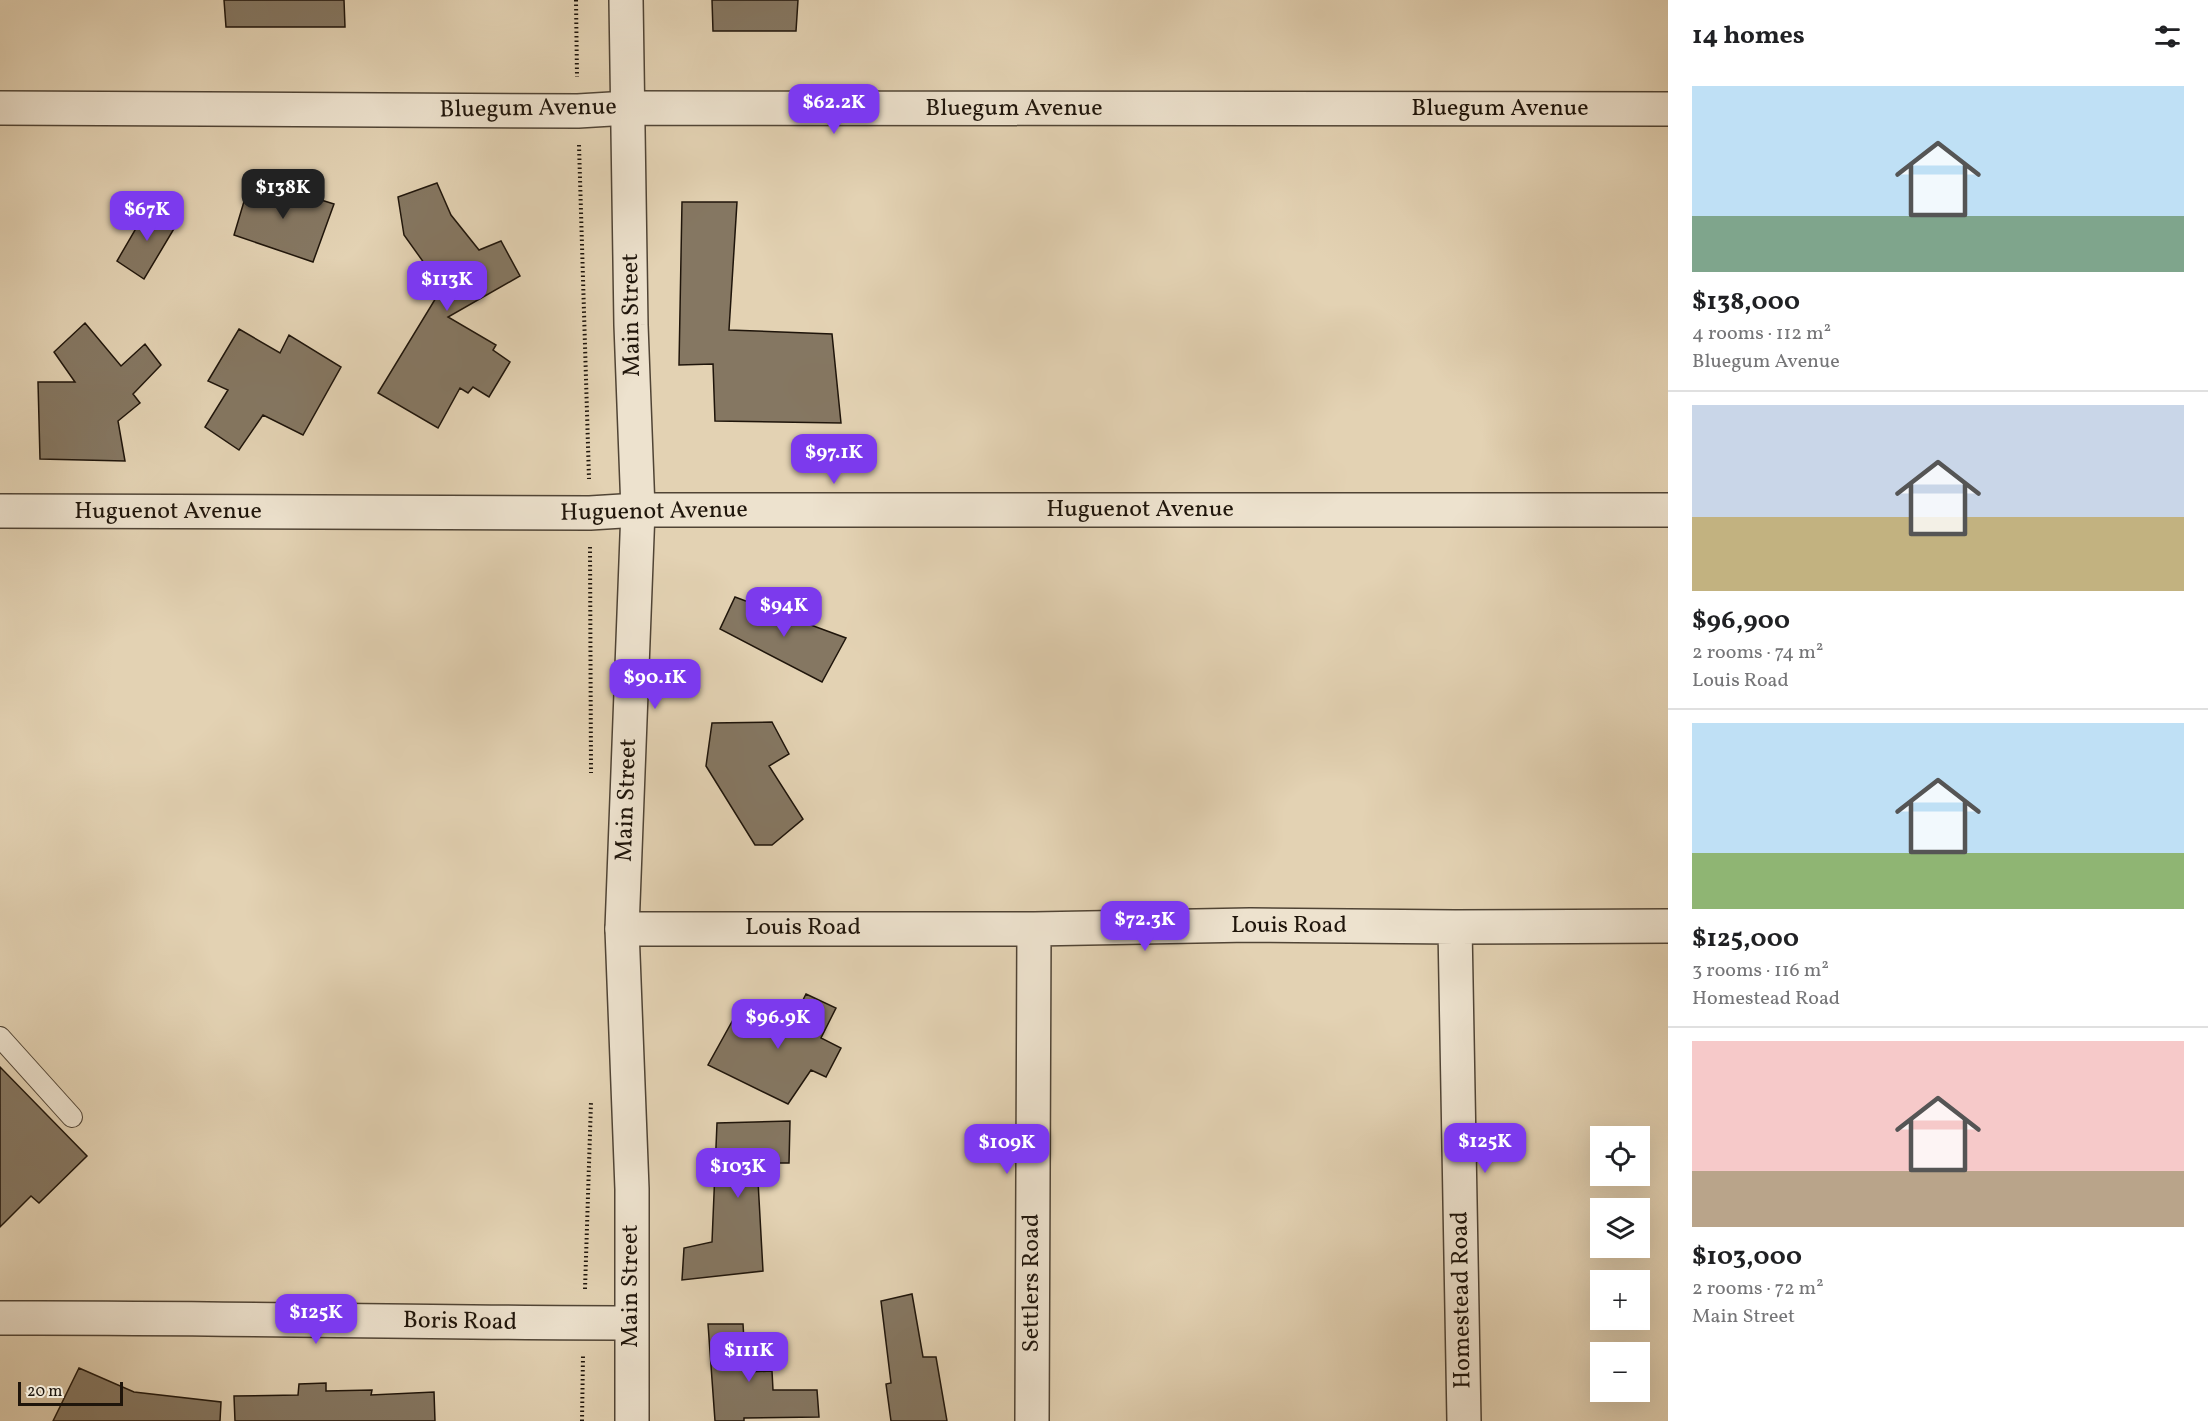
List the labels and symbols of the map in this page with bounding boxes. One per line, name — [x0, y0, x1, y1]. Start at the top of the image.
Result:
pin: $62.2K — [785, 84, 883, 135]
street label: Bluegum Avenue — [439, 90, 617, 128]
street label: Bluegum Avenue — [925, 92, 1103, 126]
street label: Bluegum Avenue — [1411, 92, 1589, 126]
pin: $138K — [241, 169, 325, 220]
pin: $67K — [111, 191, 183, 242]
street label: Main Street — [614, 253, 650, 377]
pin: $113K — [405, 261, 489, 312]
pin: $97.1K — [785, 434, 883, 485]
street label: Huguenot Avenue — [560, 493, 748, 531]
street label: Huguenot Avenue — [1046, 493, 1234, 527]
street label: Huguenot Avenue — [74, 495, 262, 529]
pin: $94K — [748, 587, 820, 638]
pin: $90.1K — [606, 659, 704, 710]
street label: Main Street — [608, 738, 646, 862]
pin: $72.3K — [1096, 901, 1194, 952]
street label: Louis Road — [1231, 909, 1347, 943]
street label: Louis Road — [745, 911, 861, 945]
pin: $96.9K — [729, 999, 827, 1050]
pin: $125K — [1443, 1123, 1527, 1174]
pin: $109K — [965, 1124, 1049, 1175]
pin: $103K — [696, 1148, 780, 1199]
street label: Homestead Road — [1443, 1211, 1481, 1389]
street label: Settlers Road — [1015, 1213, 1049, 1353]
street label: Main Street — [614, 1224, 648, 1348]
pin: $125K — [274, 1294, 358, 1345]
street label: Boris Road — [403, 1304, 517, 1340]
pin: $111K — [707, 1332, 791, 1383]
scale bar — [18, 1379, 123, 1406]

